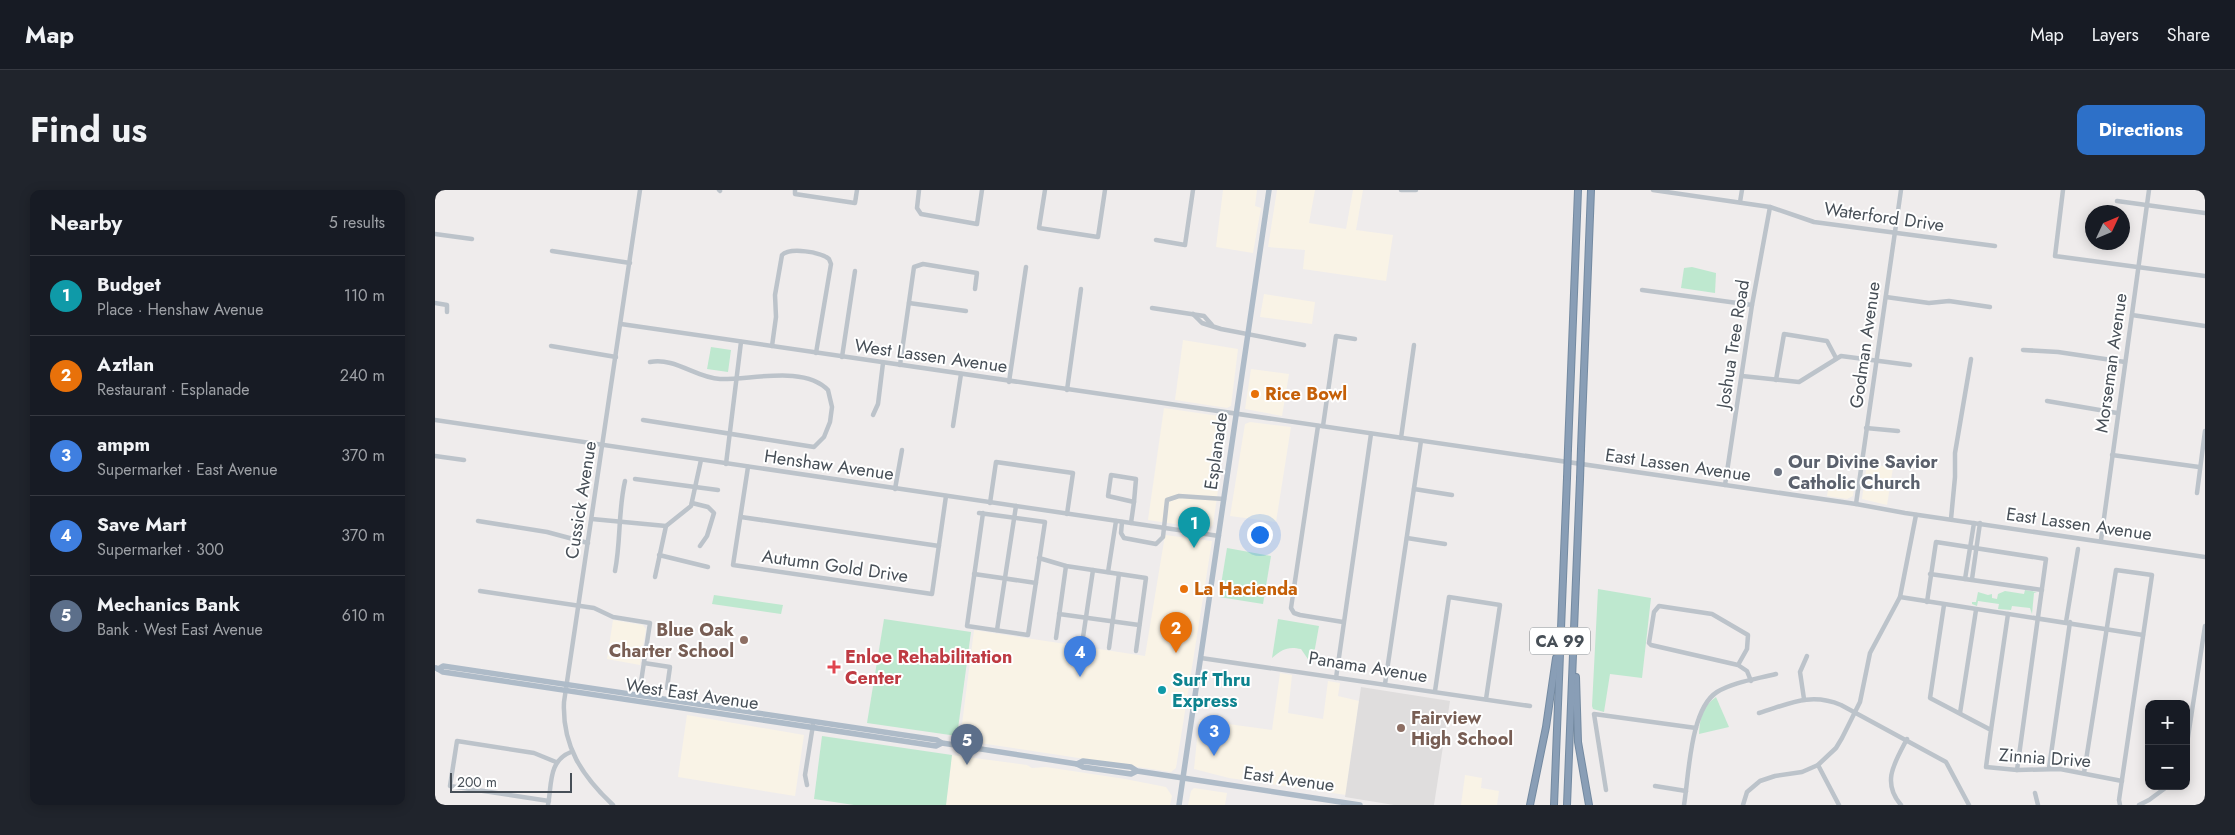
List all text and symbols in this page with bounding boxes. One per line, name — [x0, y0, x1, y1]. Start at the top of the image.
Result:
text: Map — [25, 17, 74, 52]
text: Map — [2030, 22, 2064, 48]
text: Layers — [2092, 22, 2139, 48]
text: Share — [2167, 22, 2210, 48]
text: Find us — [30, 105, 147, 155]
button: Directions — [2077, 105, 2205, 155]
street label: Waterford Drive — [1822, 196, 1946, 238]
north arrow — [2085, 205, 2130, 250]
text: Nearby — [50, 208, 122, 238]
text: 5 results — [329, 211, 385, 234]
text: Budget — [97, 271, 161, 298]
street label: Joshua Tree Road — [1710, 278, 1756, 412]
street label: Godman Avenue — [1843, 280, 1887, 410]
text: 1 — [62, 284, 70, 307]
text: 110 m — [344, 284, 385, 307]
street label: Morseman Avenue — [2088, 292, 2134, 434]
text: Place · Henshaw Avenue — [97, 298, 264, 321]
street label: West Lassen Avenue — [853, 332, 1009, 380]
text: Aztlan — [97, 351, 154, 378]
text: 2 — [61, 364, 71, 387]
text: 240 m — [340, 364, 385, 387]
text: Restaurant · Esplanade — [97, 378, 250, 401]
place label: Rice Bowl — [1265, 381, 1347, 407]
marker: Rice Bowl — [1249, 388, 1261, 400]
street label: Esplanade — [1198, 411, 1234, 491]
text: ampm — [97, 431, 150, 458]
street label: Cussick Avenue — [559, 439, 603, 561]
street label: East Lassen Avenue — [1603, 442, 1753, 488]
street label: Henshaw Avenue — [763, 443, 895, 487]
text: 3 — [61, 444, 71, 467]
text: 370 m — [341, 444, 385, 467]
place label: Our Divine Savior Catholic Church — [1788, 449, 1939, 496]
text: Supermarket · East Avenue — [97, 458, 277, 481]
marker: Our Divine Savior Catholic Church — [1772, 466, 1784, 478]
street label: East Lassen Avenue — [2004, 501, 2154, 547]
pin: 1 — [1178, 507, 1210, 548]
text: Save Mart — [97, 511, 186, 538]
your location — [1247, 522, 1273, 548]
text: 4 — [60, 524, 72, 547]
text: 370 m — [341, 524, 385, 547]
text: Supermarket · 300 — [97, 538, 224, 561]
street label: Autumn Gold Drive — [760, 543, 910, 589]
place label: La Hacienda — [1194, 576, 1298, 602]
marker: La Hacienda — [1178, 583, 1190, 595]
text: Mechanics Bank — [97, 591, 240, 618]
text: 5 — [61, 604, 71, 627]
text: 610 m — [342, 604, 385, 627]
pin: 2 — [1160, 612, 1192, 653]
place label: Blue Oak Charter School — [609, 617, 735, 664]
text: Bank · West East Avenue — [97, 618, 263, 641]
road number: CA 99 — [1530, 628, 1590, 654]
marker: Blue Oak Charter School — [738, 634, 750, 646]
pin: 4 — [1064, 636, 1096, 677]
place label: Enloe Rehabilitation Center — [845, 644, 1012, 691]
street label: Panama Avenue — [1307, 645, 1429, 689]
marker: Enloe Rehabilitation Center — [827, 660, 841, 674]
place label: Surf Thru Express — [1172, 667, 1251, 714]
street label: West East Avenue — [624, 672, 760, 716]
marker: Surf Thru Express — [1156, 684, 1168, 696]
map controls — [2145, 700, 2190, 790]
button: + — [2145, 700, 2190, 745]
place label: Fairview High School — [1411, 705, 1513, 752]
pin: 3 — [1198, 715, 1230, 756]
marker: Fairview High School — [1395, 722, 1407, 734]
pin: 5 — [951, 724, 983, 765]
street label: Zinnia Drive — [1998, 742, 2092, 774]
button: − — [2145, 745, 2190, 790]
street label: East Avenue — [1242, 760, 1336, 798]
scale bar — [450, 770, 573, 793]
text: 200 m — [457, 772, 497, 792]

